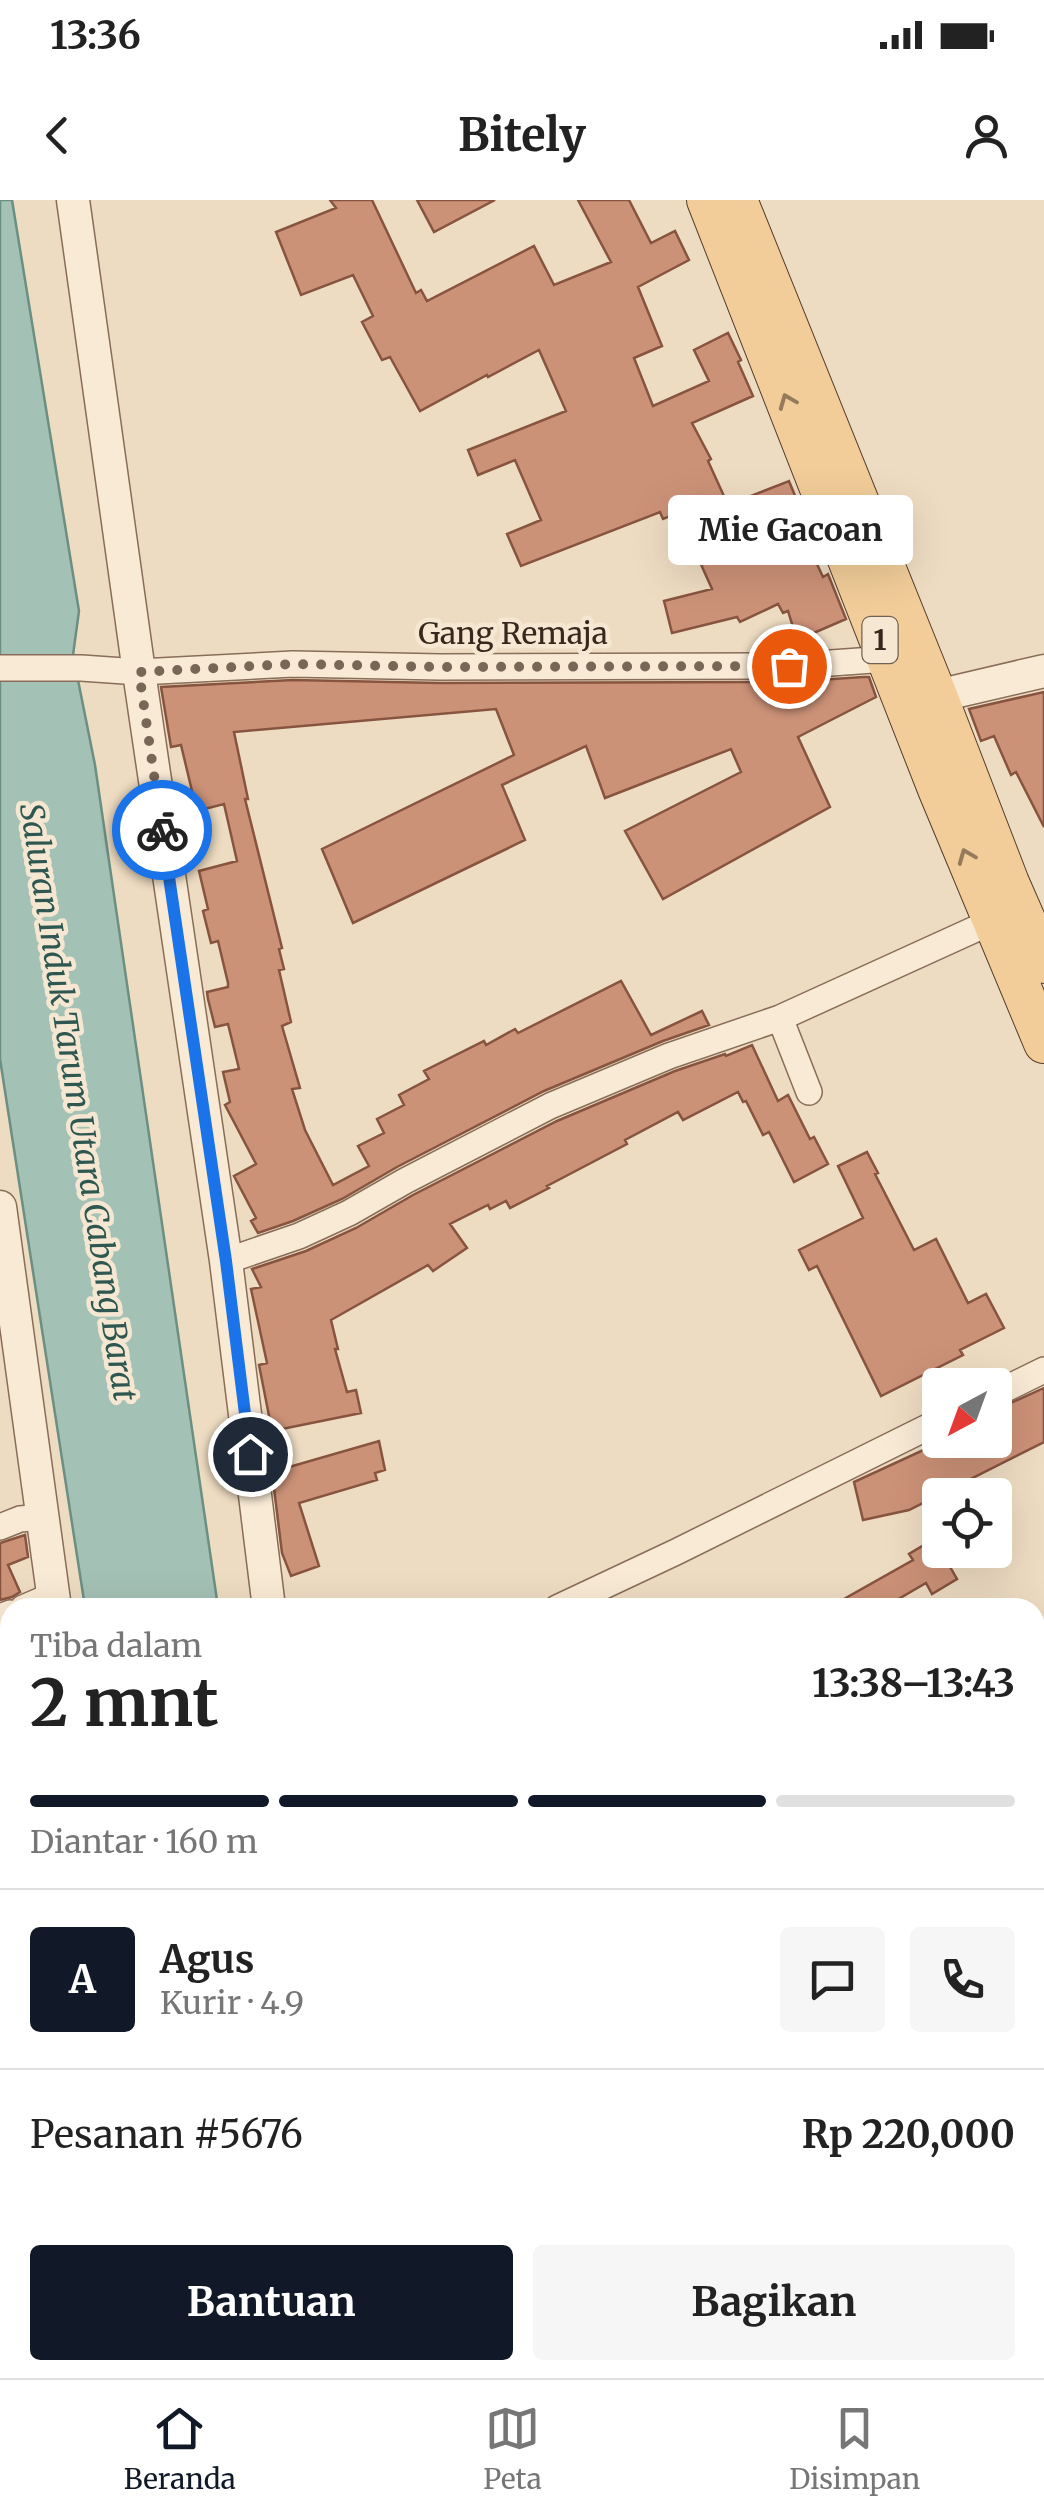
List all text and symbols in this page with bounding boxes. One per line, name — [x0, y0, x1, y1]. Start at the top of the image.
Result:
text: 13:36 — [50, 12, 141, 59]
text: Bitely — [458, 107, 586, 163]
icon: back — [30, 108, 85, 163]
icon: person — [959, 108, 1014, 163]
one-way arrow — [778, 393, 798, 411]
callout: Mie Gacoan — [666, 496, 912, 566]
text: Mie Gacoan — [698, 510, 883, 550]
street label: Gang Remaja — [418, 614, 608, 652]
road number: 1 — [862, 617, 898, 663]
pin — [747, 624, 832, 709]
icon: bag — [762, 639, 817, 694]
courier — [112, 780, 212, 880]
water label: Saluran Induk Tarum Utara Cabang Barat — [11, 800, 145, 1404]
icon: bike — [135, 803, 190, 858]
one-way arrow — [958, 848, 978, 866]
north arrow — [922, 1368, 1012, 1458]
map controls — [922, 1368, 1012, 1568]
pin — [208, 1412, 293, 1497]
icon: home — [223, 1427, 278, 1482]
button: locate — [922, 1478, 1012, 1568]
text: Tiba dalam — [30, 1626, 202, 1666]
text: 13:38–13:43 — [812, 1660, 1015, 1707]
text: 2 mnt — [30, 1662, 219, 1744]
text: Diantar · 160 m — [30, 1822, 258, 1862]
button: chat — [780, 1927, 885, 2032]
button: phone — [910, 1927, 1015, 2032]
text: Agus — [160, 1936, 254, 1983]
text: A — [69, 1956, 96, 2003]
text: Kurir · 4.9 — [160, 1983, 304, 2023]
text: Pesanan #5676 — [30, 2111, 303, 2158]
text: Rp 220,000 — [802, 2111, 1015, 2158]
button: Bantuan — [30, 2245, 513, 2360]
button: Bagikan — [533, 2245, 1015, 2360]
tab: Beranda — [124, 2401, 236, 2497]
tab: Peta — [483, 2401, 542, 2497]
tab: Disimpan — [789, 2401, 920, 2497]

